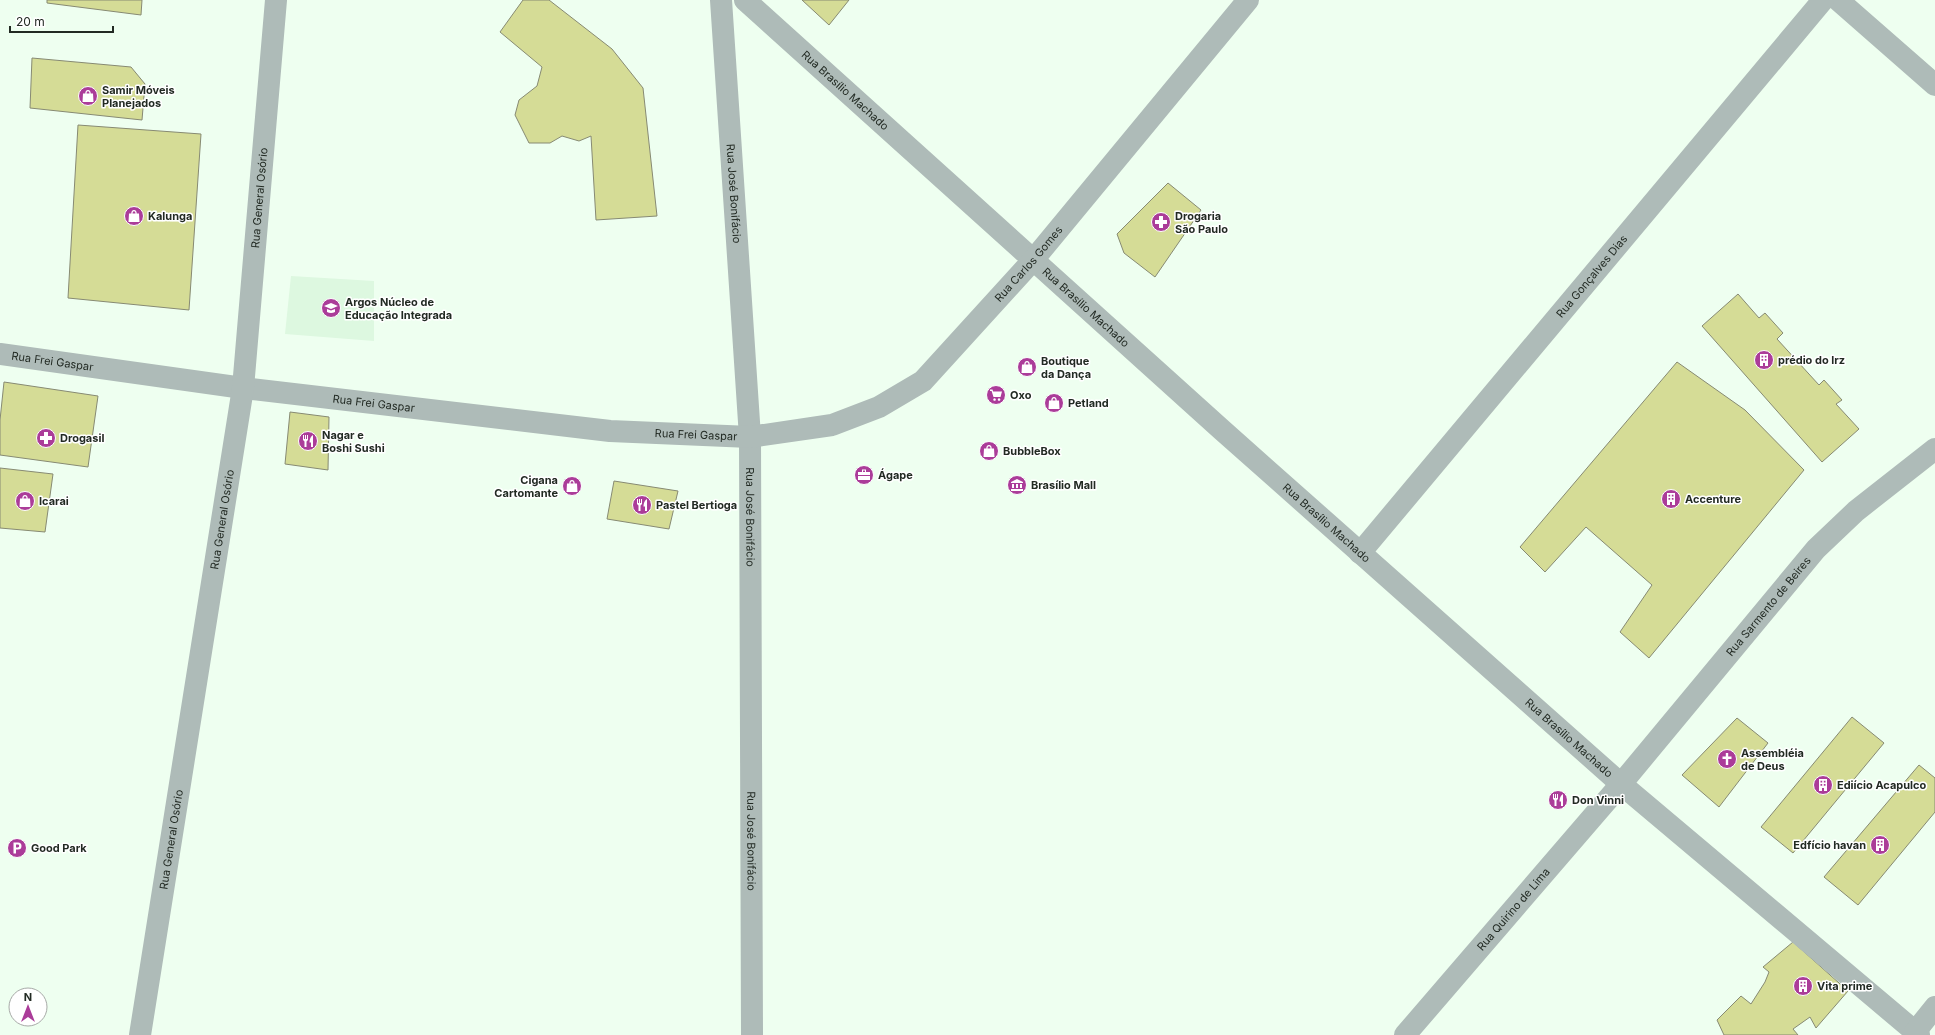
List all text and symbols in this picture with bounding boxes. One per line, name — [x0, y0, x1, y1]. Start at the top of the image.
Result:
scale bar — [10, 8, 113, 34]
text: 20 m — [16, 14, 45, 29]
street label: Rua Brasílio Machado — [799, 48, 892, 133]
place label: Samir Móveis Planejados — [102, 83, 175, 110]
shop icon: Samir Móveis Planejados — [77, 85, 99, 107]
street label: Rua José Bonifácio — [724, 143, 744, 244]
street label: Rua General Osório — [248, 147, 270, 249]
shop icon: Kalunga — [123, 205, 145, 227]
place label: Kalunga — [148, 209, 192, 223]
place label: Drogaria São Paulo — [1175, 209, 1228, 236]
pharmacy icon: Drogaria São Paulo — [1150, 211, 1172, 233]
street label: Rua Carlos Gomes — [992, 223, 1066, 305]
street label: Rua Gonçalves Dias — [1553, 232, 1630, 320]
street label: Rua Brasílio Machado — [1039, 264, 1133, 350]
place label: Argos Núcleo de Educação Integrada — [345, 295, 452, 322]
school or university icon: Argos Núcleo de Educação Integrada — [320, 297, 342, 319]
street label: Rua Frei Gaspar — [11, 349, 94, 374]
building icon: prédio do lrz — [1753, 349, 1775, 371]
place label: prédio do lrz — [1778, 353, 1845, 367]
place label: Boutique da Dança — [1041, 354, 1091, 381]
shop icon: Boutique da Dança — [1016, 356, 1038, 378]
supermarket icon: Oxo — [985, 384, 1007, 406]
place label: Oxo — [1010, 388, 1032, 402]
street label: Rua Frei Gaspar — [332, 392, 416, 415]
shop icon: Petland — [1043, 392, 1065, 414]
place label: Petland — [1068, 396, 1109, 410]
street label: Rua Frei Gaspar — [654, 426, 738, 443]
pharmacy icon: Drogasil — [35, 427, 57, 449]
place label: Nagar e Boshi Sushi — [322, 428, 385, 455]
restaurant icon: Nagar e Boshi Sushi — [297, 430, 319, 452]
place label: Drogasil — [60, 431, 104, 445]
shop icon: BubbleBox — [978, 440, 1000, 462]
place label: BubbleBox — [1003, 444, 1061, 458]
office icon: Ágape — [853, 464, 875, 486]
street label: Rua José Bonifácio — [743, 467, 757, 567]
street label: Rua General Osório — [207, 468, 237, 570]
place label: Ágape — [878, 468, 913, 482]
place label: Cigana Cartomante — [494, 473, 558, 500]
museum icon: Brasílio Mall — [1006, 474, 1028, 496]
shop icon: Cigana Cartomante — [561, 475, 583, 497]
place label: Brasílio Mall — [1031, 478, 1096, 492]
street label: Rua Brasílio Machado — [1280, 480, 1374, 566]
building icon: Accenture — [1660, 488, 1682, 510]
shop icon: Icarai — [14, 490, 36, 512]
place label: Accenture — [1685, 492, 1741, 506]
place label: Icarai — [39, 494, 69, 508]
restaurant icon: Pastel Bertioga — [631, 494, 653, 516]
place label: Pastel Bertioga — [656, 498, 737, 512]
street label: Rua Sarmento de Beires — [1723, 554, 1814, 659]
street label: Rua Brasílio Machado — [1522, 695, 1616, 781]
place label: Assembléia de Deus — [1741, 746, 1804, 773]
church icon: Assembléia de Deus — [1716, 748, 1738, 770]
building icon: Ediício Acapulco — [1812, 774, 1834, 796]
place label: Ediício Acapulco — [1837, 778, 1927, 792]
street label: Rua General Osório — [156, 788, 186, 890]
restaurant icon: Don Vinni — [1547, 789, 1569, 811]
street label: Rua José Bonifácio — [744, 791, 759, 891]
place label: Don Vinni — [1572, 793, 1624, 807]
building icon: Edfício havan — [1869, 834, 1891, 856]
parking icon: Good Park — [6, 837, 28, 859]
place label: Edfício havan — [1793, 838, 1866, 852]
place label: Good Park — [31, 841, 87, 855]
street label: Rua Quirino de Lima — [1474, 865, 1553, 953]
building icon: Vita prime — [1792, 975, 1814, 997]
place label: Vita prime — [1817, 979, 1873, 993]
north arrow — [8, 987, 48, 1027]
text: N — [24, 990, 32, 1004]

